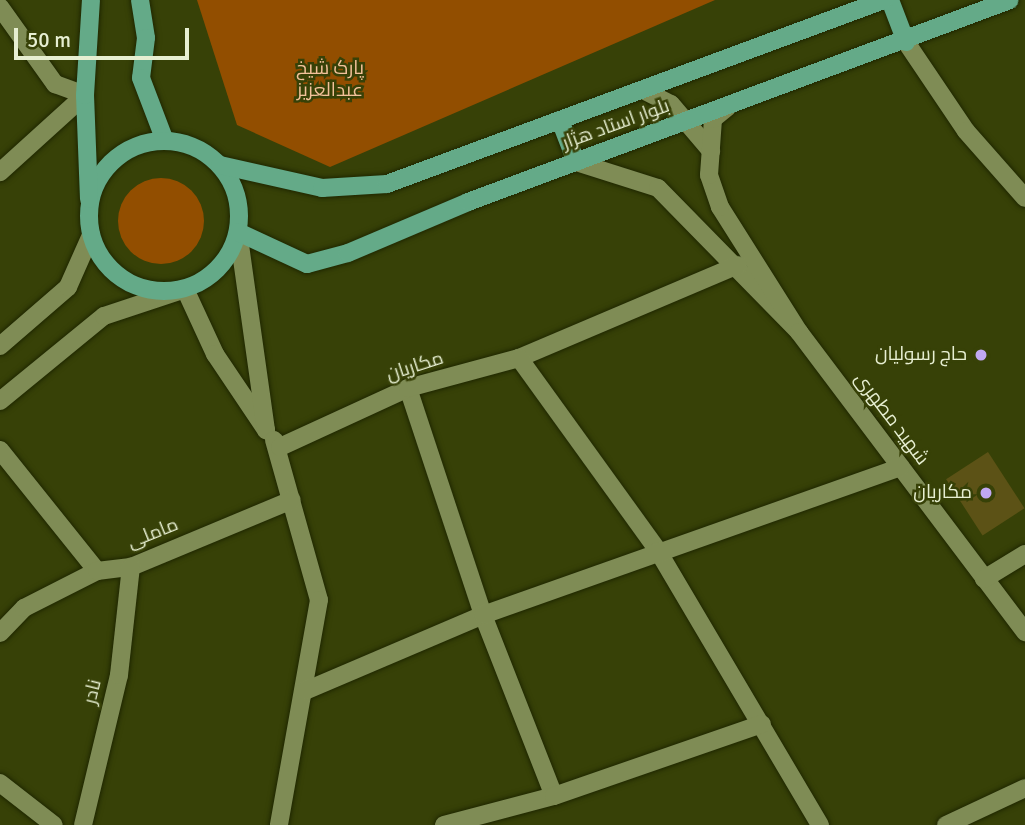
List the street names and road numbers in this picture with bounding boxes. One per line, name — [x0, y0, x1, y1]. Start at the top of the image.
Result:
street label: بلوار استاد هژار — [559, 95, 673, 155]
street label: مکاریان — [384, 347, 446, 387]
street label: شهید مطهری — [849, 368, 933, 470]
street label: ماملی — [124, 514, 182, 554]
street label: نادر — [79, 677, 107, 707]

